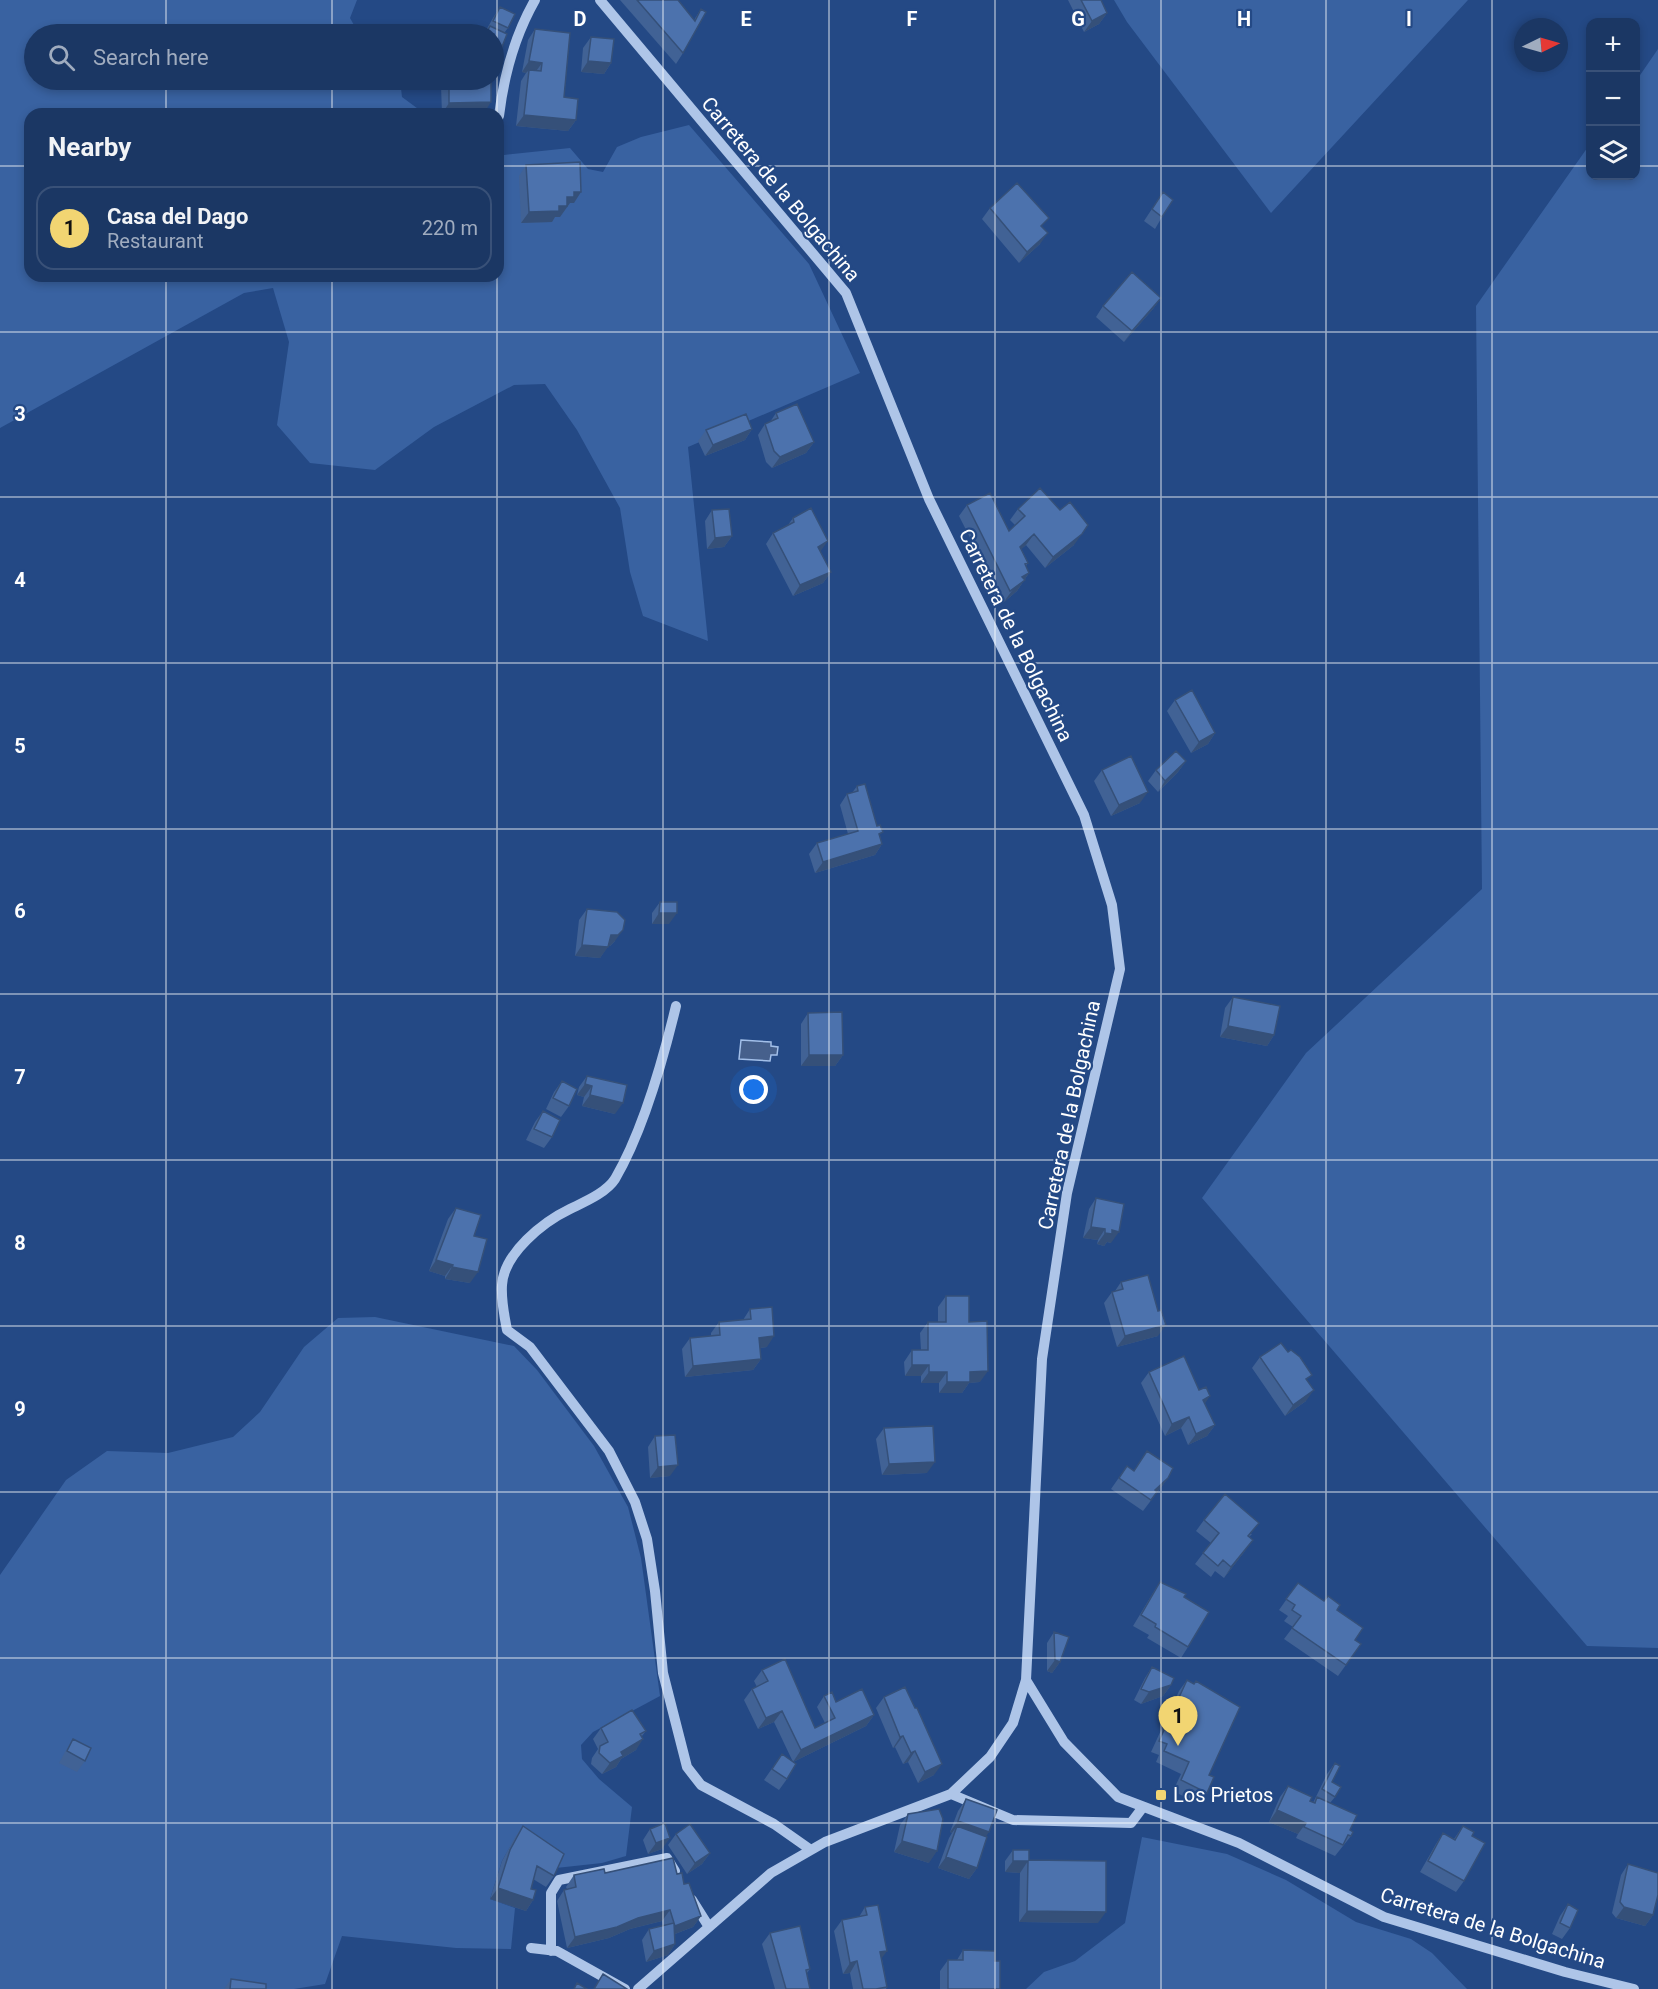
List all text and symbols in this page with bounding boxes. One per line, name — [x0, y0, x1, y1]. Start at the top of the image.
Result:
text: D — [574, 7, 587, 31]
text: E — [740, 7, 752, 31]
text: F — [907, 7, 918, 31]
text: G — [1071, 7, 1085, 31]
text: H — [1237, 7, 1251, 31]
text: I — [1406, 7, 1412, 31]
north arrow — [1514, 18, 1568, 72]
map controls — [1586, 18, 1640, 180]
button: + — [1586, 18, 1640, 72]
search box — [24, 24, 504, 90]
icon: search — [45, 41, 78, 74]
text: Search here — [93, 45, 209, 70]
button: − — [1586, 72, 1640, 126]
street label: Carretera de la Bolgachina — [697, 92, 865, 286]
button: layers — [1586, 126, 1640, 180]
text: Nearby — [48, 132, 131, 162]
text: Casa del Dago — [107, 204, 248, 229]
text: 1 — [64, 216, 75, 240]
text: 220 m — [422, 216, 478, 240]
text: Restaurant — [107, 229, 204, 253]
text: 3 — [14, 402, 26, 426]
street label: Carretera de la Bolgachina — [954, 525, 1078, 745]
text: 4 — [14, 568, 26, 592]
text: 5 — [14, 734, 26, 758]
text: 6 — [14, 899, 26, 923]
street label: Carretera de la Bolgachina — [1033, 998, 1105, 1232]
text: 7 — [14, 1065, 26, 1089]
your location — [739, 1075, 768, 1104]
text: 8 — [14, 1231, 26, 1255]
text: 9 — [14, 1397, 26, 1421]
pin: 1 — [1158, 1696, 1198, 1746]
place label: Los Prietos — [1173, 1783, 1273, 1807]
marker: Los Prietos — [1154, 1788, 1168, 1802]
street label: Carretera de la Bolgachina — [1378, 1882, 1608, 1974]

